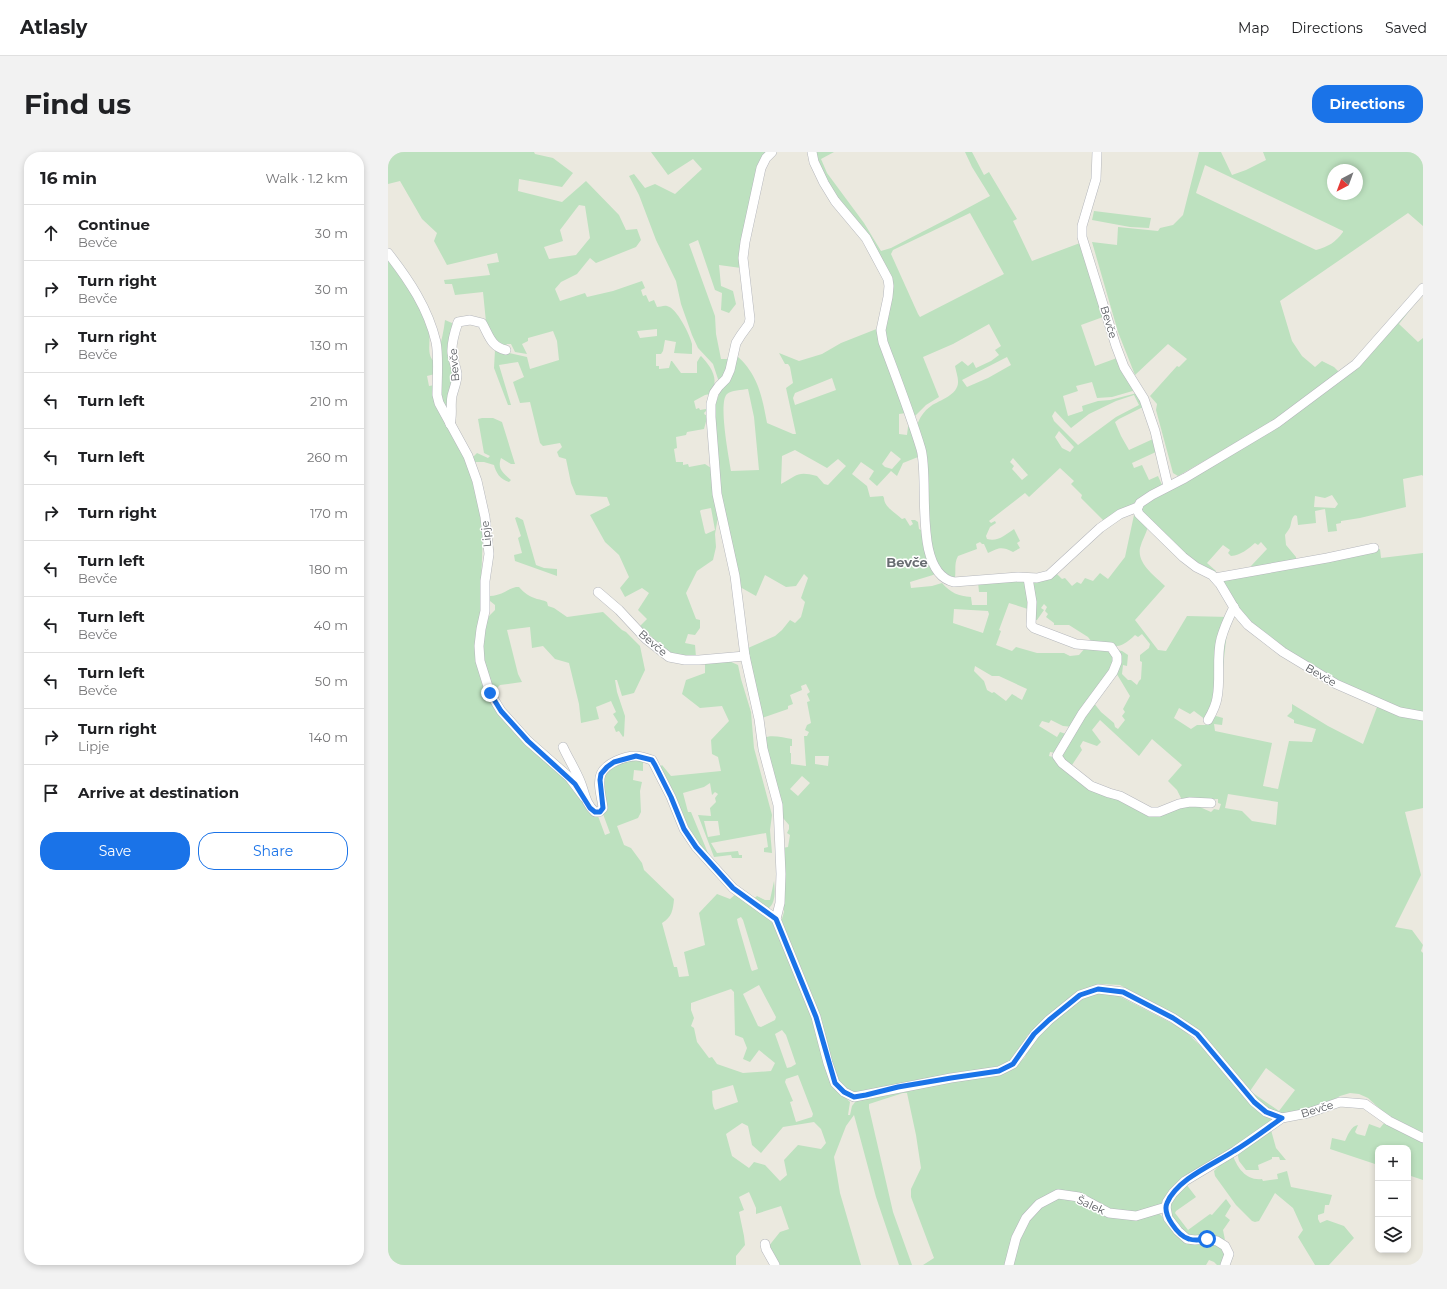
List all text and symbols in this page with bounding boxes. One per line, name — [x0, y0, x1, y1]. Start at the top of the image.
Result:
text: Atlasly — [20, 16, 87, 39]
text: Map — [1238, 19, 1269, 37]
text: Directions — [1291, 19, 1363, 37]
text: Saved — [1385, 19, 1427, 37]
button: Directions — [1312, 85, 1423, 123]
text: Find us — [24, 87, 131, 121]
north arrow — [1327, 164, 1363, 200]
text: 16 min — [40, 168, 97, 188]
text: Walk · 1.2 km — [265, 170, 348, 186]
text: Continue — [78, 215, 150, 234]
icon: ahead — [40, 222, 62, 244]
text: 30 m — [315, 225, 348, 241]
text: Bevče — [78, 234, 117, 250]
text: Turn right — [78, 271, 157, 290]
icon: right — [40, 278, 62, 300]
text: 30 m — [315, 281, 348, 297]
text: Bevče — [78, 290, 117, 306]
street label: Bevče — [1097, 304, 1121, 340]
text: Turn right — [78, 327, 157, 346]
icon: right — [40, 334, 62, 356]
text: 130 m — [310, 337, 348, 353]
text: Bevče — [78, 346, 117, 362]
street label: Bevče — [446, 348, 462, 382]
icon: left — [40, 390, 62, 412]
text: Turn left — [78, 391, 145, 410]
text: 210 m — [310, 393, 348, 409]
icon: left — [40, 446, 62, 468]
text: Turn left — [78, 447, 145, 466]
text: 260 m — [307, 449, 348, 465]
icon: right — [40, 502, 62, 524]
text: Turn right — [78, 503, 157, 522]
text: 170 m — [310, 505, 348, 521]
street label: Lipje — [478, 520, 494, 548]
text: Turn left — [78, 551, 145, 570]
district label: Bevče — [886, 554, 928, 570]
icon: left — [40, 558, 62, 580]
text: 180 m — [309, 561, 348, 577]
text: Bevče — [78, 570, 117, 586]
text: Turn left — [78, 607, 145, 626]
icon: left — [40, 614, 62, 636]
text: 40 m — [314, 617, 348, 633]
text: Bevče — [78, 626, 117, 642]
street label: Bevče — [636, 627, 670, 659]
street label: Bevče — [1303, 661, 1339, 690]
text: Turn left — [78, 663, 145, 682]
icon: left — [40, 670, 62, 692]
text: 50 m — [315, 673, 348, 689]
text: Bevče — [78, 682, 117, 698]
route end — [481, 684, 499, 702]
text: Turn right — [78, 719, 157, 738]
icon: right — [40, 726, 62, 748]
text: 140 m — [309, 729, 348, 745]
text: Lipje — [78, 738, 109, 754]
icon: arrive — [40, 782, 62, 804]
text: Arrive at destination — [78, 783, 239, 802]
button: Save — [40, 832, 190, 870]
button: Share — [198, 832, 348, 870]
street label: Bevče — [1299, 1097, 1335, 1121]
map controls — [1375, 1145, 1411, 1253]
button: + — [1375, 1145, 1411, 1181]
button: − — [1375, 1181, 1411, 1217]
street label: Šalek — [1075, 1192, 1108, 1218]
button: layers — [1375, 1217, 1411, 1253]
route start — [1198, 1230, 1216, 1248]

